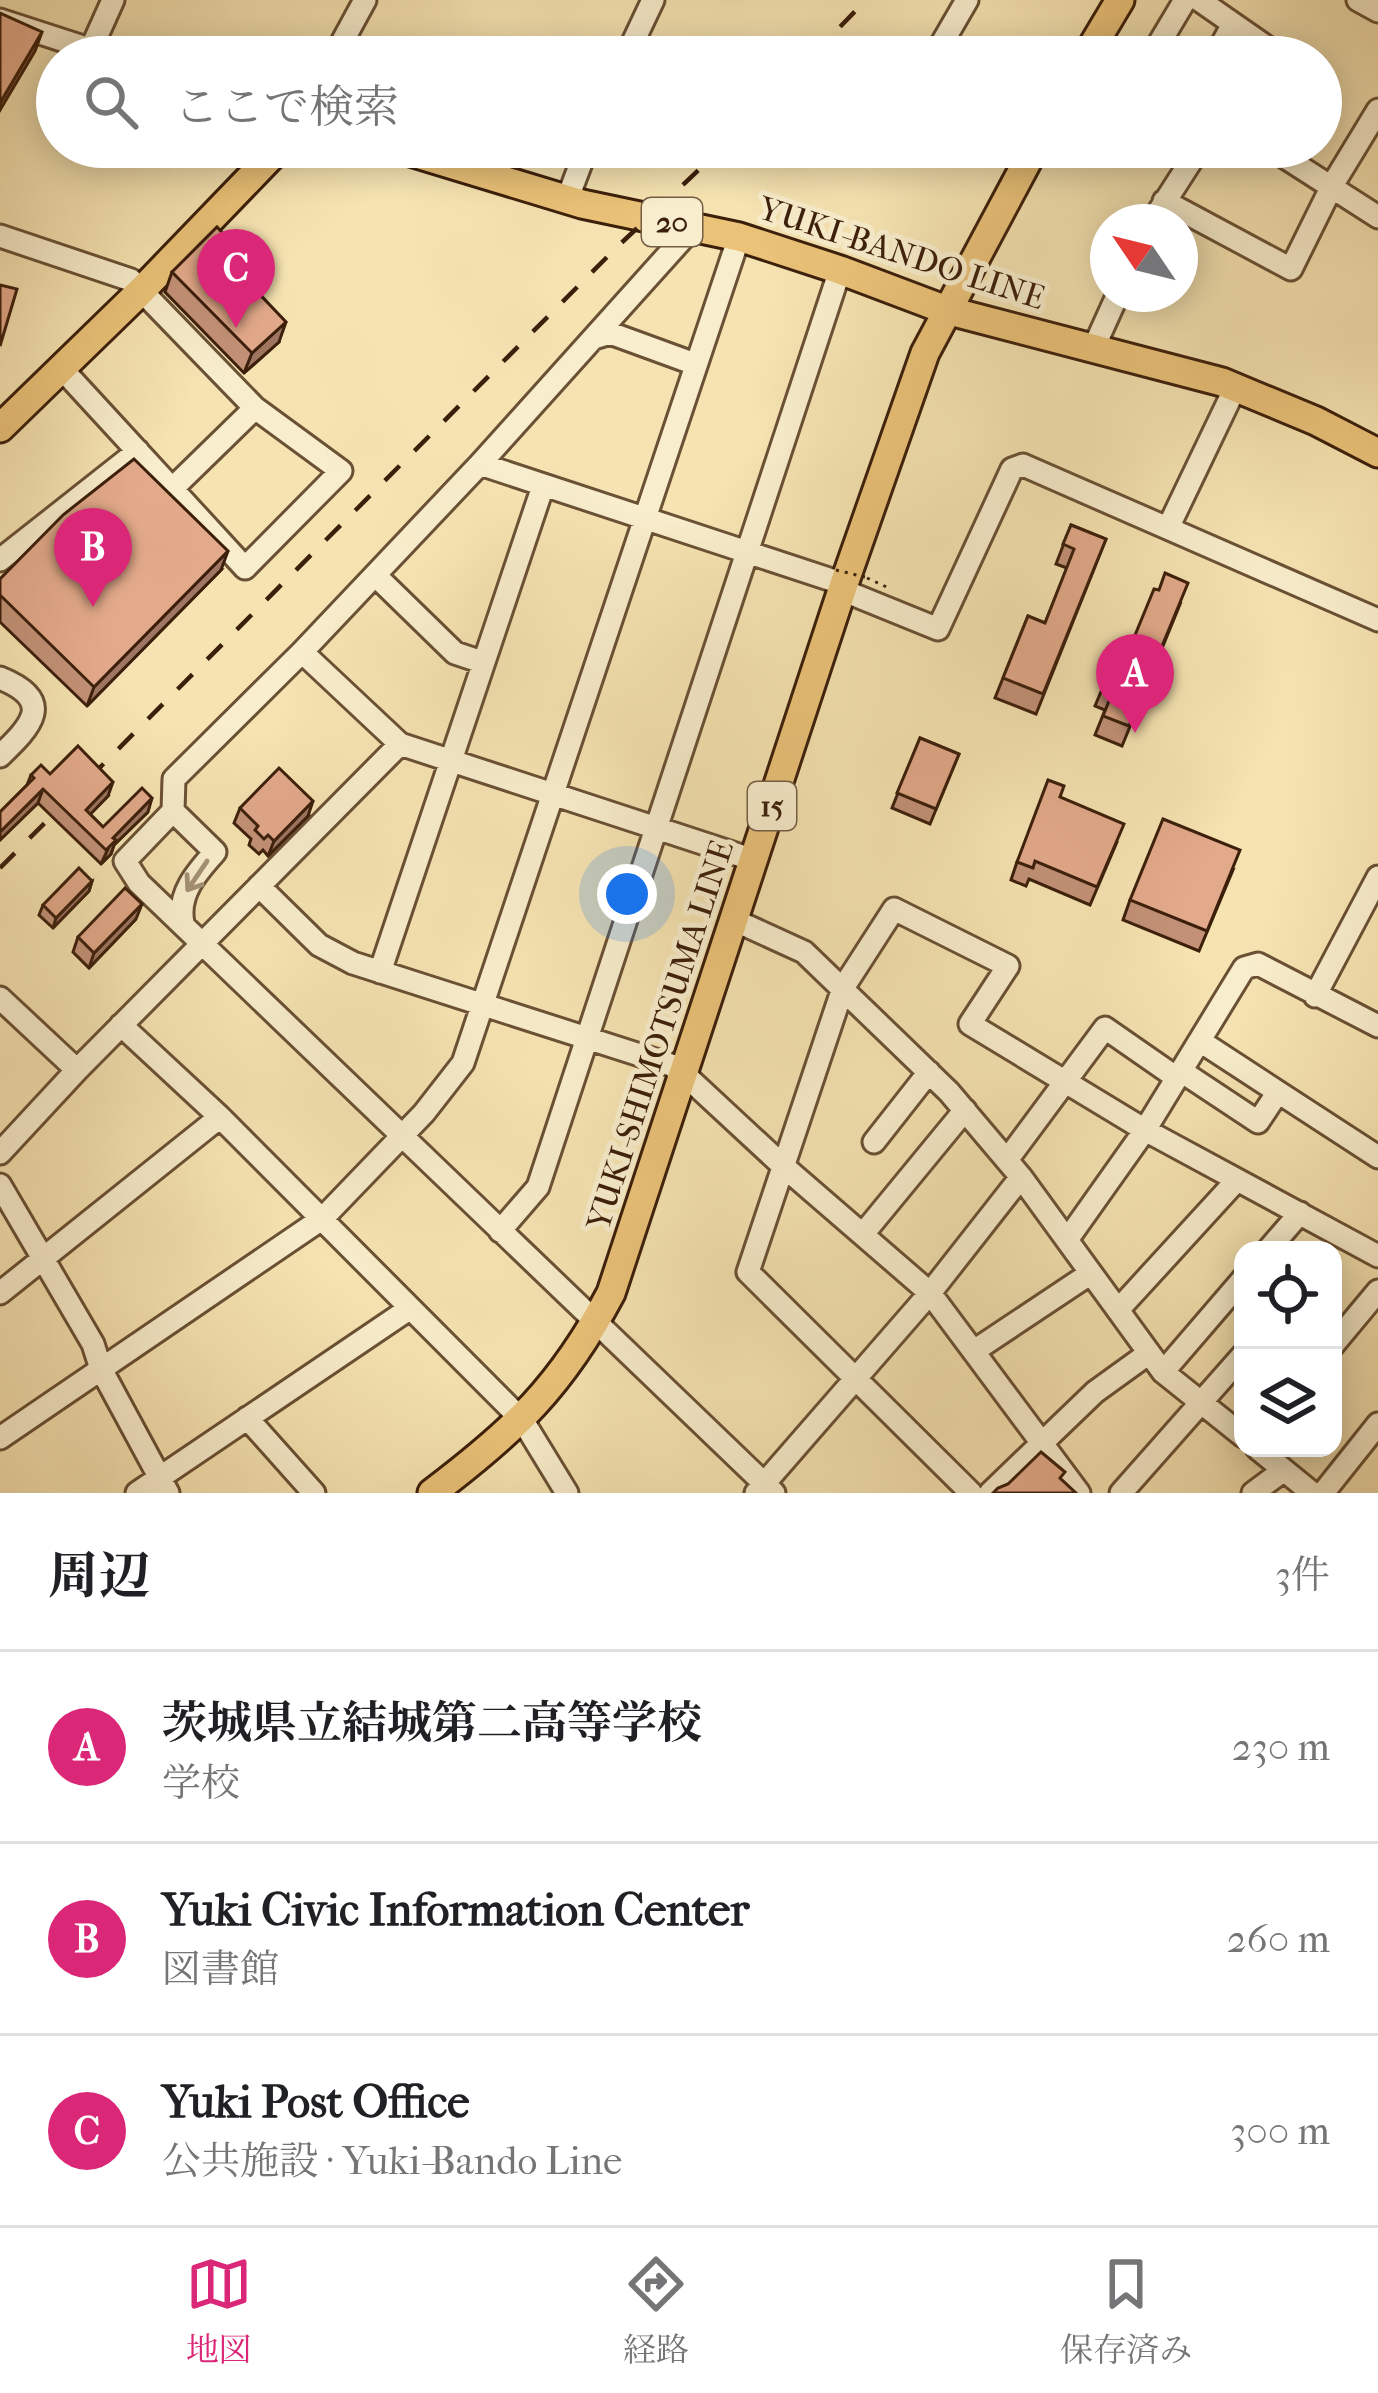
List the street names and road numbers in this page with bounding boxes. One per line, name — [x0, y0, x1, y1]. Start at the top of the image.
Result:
street label: YUKI-BANDO LINE — [753, 188, 1049, 318]
road number: 20 — [642, 198, 702, 246]
road number: 15 — [748, 782, 796, 830]
street label: YUKI-SHIMOTSUMA LINE — [579, 836, 742, 1236]

